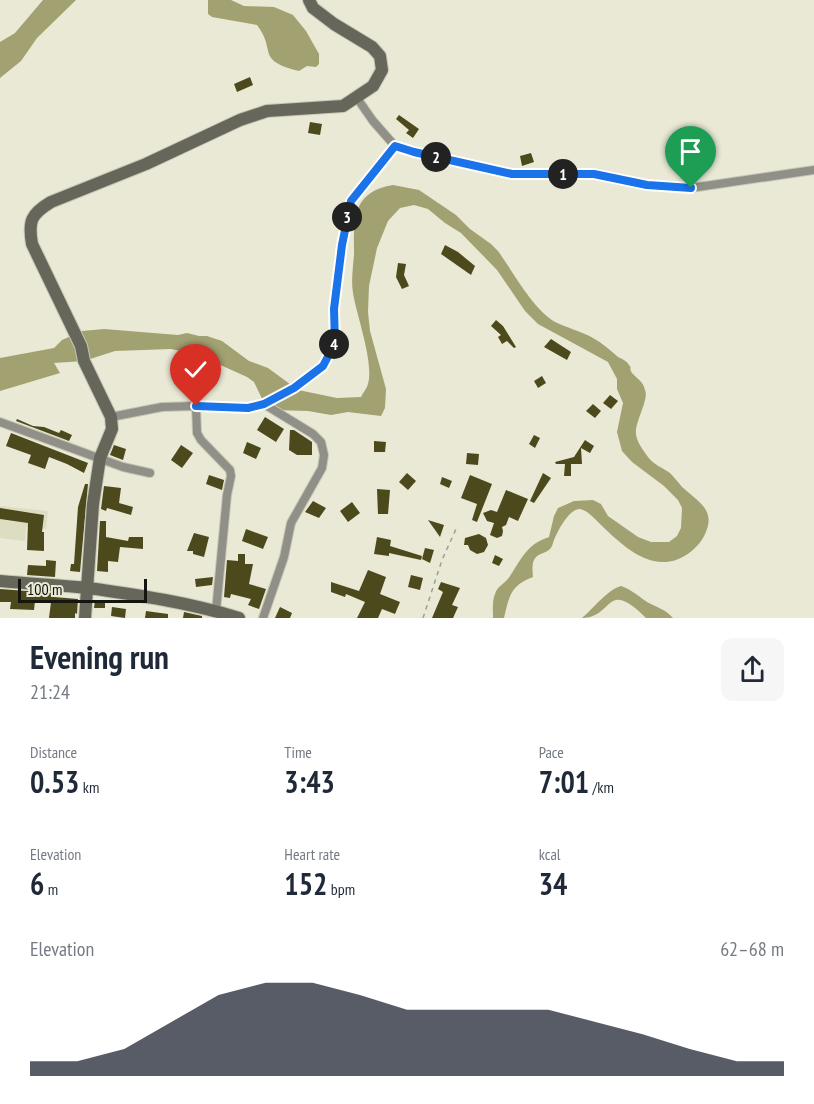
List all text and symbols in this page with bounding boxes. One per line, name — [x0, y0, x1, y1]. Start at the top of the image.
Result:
pin — [665, 126, 716, 188]
icon: arrive — [674, 135, 707, 168]
pin: 2 — [421, 142, 451, 172]
text: 2 — [432, 147, 440, 167]
pin: 1 — [548, 159, 578, 189]
text: 1 — [559, 164, 567, 184]
pin: 3 — [332, 202, 362, 232]
text: 3 — [343, 207, 351, 227]
pin: 4 — [319, 329, 349, 359]
text: 4 — [330, 334, 338, 354]
pin — [170, 344, 221, 406]
icon: check — [179, 353, 212, 386]
scale bar — [18, 576, 147, 604]
text: 100 m — [27, 579, 62, 599]
text: Evening run — [30, 635, 169, 678]
button: share — [721, 638, 784, 701]
text: 21:24 — [30, 679, 70, 705]
text: Distance — [30, 742, 77, 762]
text: Time — [284, 742, 312, 762]
text: Pace — [539, 742, 564, 762]
text: 0.53 — [30, 762, 79, 801]
text: 3:43 — [284, 762, 335, 801]
text: 7:01 — [539, 762, 589, 801]
text: km — [79, 777, 99, 797]
text: /km — [589, 777, 614, 797]
text: Elevation — [30, 844, 81, 864]
text: Heart rate — [284, 844, 340, 864]
text: kcal — [539, 844, 561, 864]
text: 6 — [30, 864, 44, 903]
text: 152 — [284, 864, 327, 903]
text: 34 — [539, 864, 567, 903]
text: m — [44, 879, 58, 899]
text: bpm — [327, 879, 355, 899]
text: Elevation — [30, 936, 94, 962]
text: 62–68 m — [720, 936, 784, 962]

